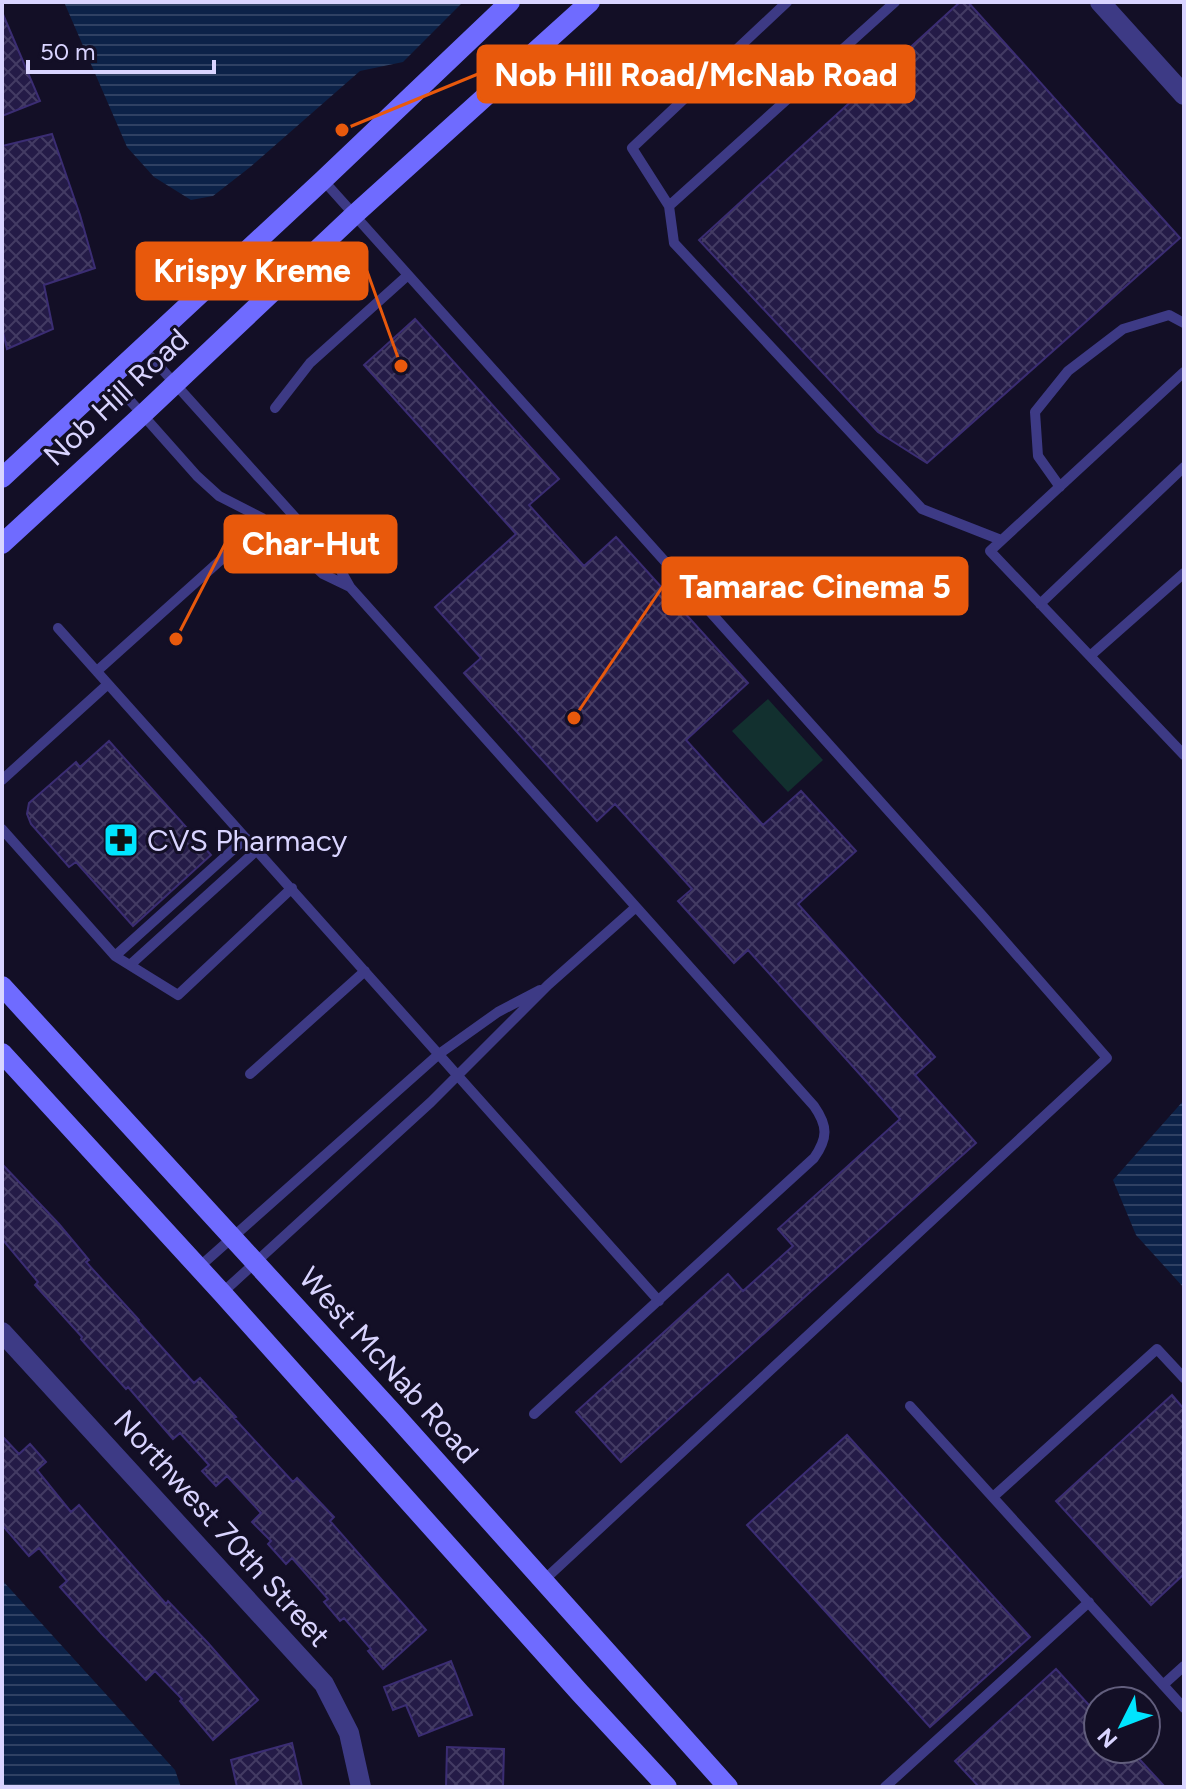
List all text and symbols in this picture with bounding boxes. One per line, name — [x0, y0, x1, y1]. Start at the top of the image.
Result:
scale bar — [28, 24, 214, 74]
text: 50 m — [40, 37, 96, 66]
callout: Nob Hill Road/McNab Road — [478, 46, 914, 102]
text: Nob Hill Road/McNab Road — [494, 56, 898, 94]
callout: Krispy Kreme — [137, 243, 367, 299]
text: Krispy Kreme — [153, 252, 351, 290]
street label: Nob Hill Road — [36, 320, 196, 474]
callout: Char-Hut — [225, 516, 396, 572]
text: Char-Hut — [242, 525, 380, 563]
callout: Tamarac Cinema 5 — [663, 558, 967, 614]
text: Tamarac Cinema 5 — [679, 568, 951, 606]
pharmacy icon: CVS Pharmacy — [102, 821, 140, 859]
place label: CVS Pharmacy — [147, 822, 347, 859]
street label: West McNab Road — [291, 1259, 487, 1471]
street label: Northwest 70th Street — [106, 1402, 338, 1654]
north arrow — [1082, 1685, 1162, 1765]
text: N — [1092, 1723, 1123, 1753]

